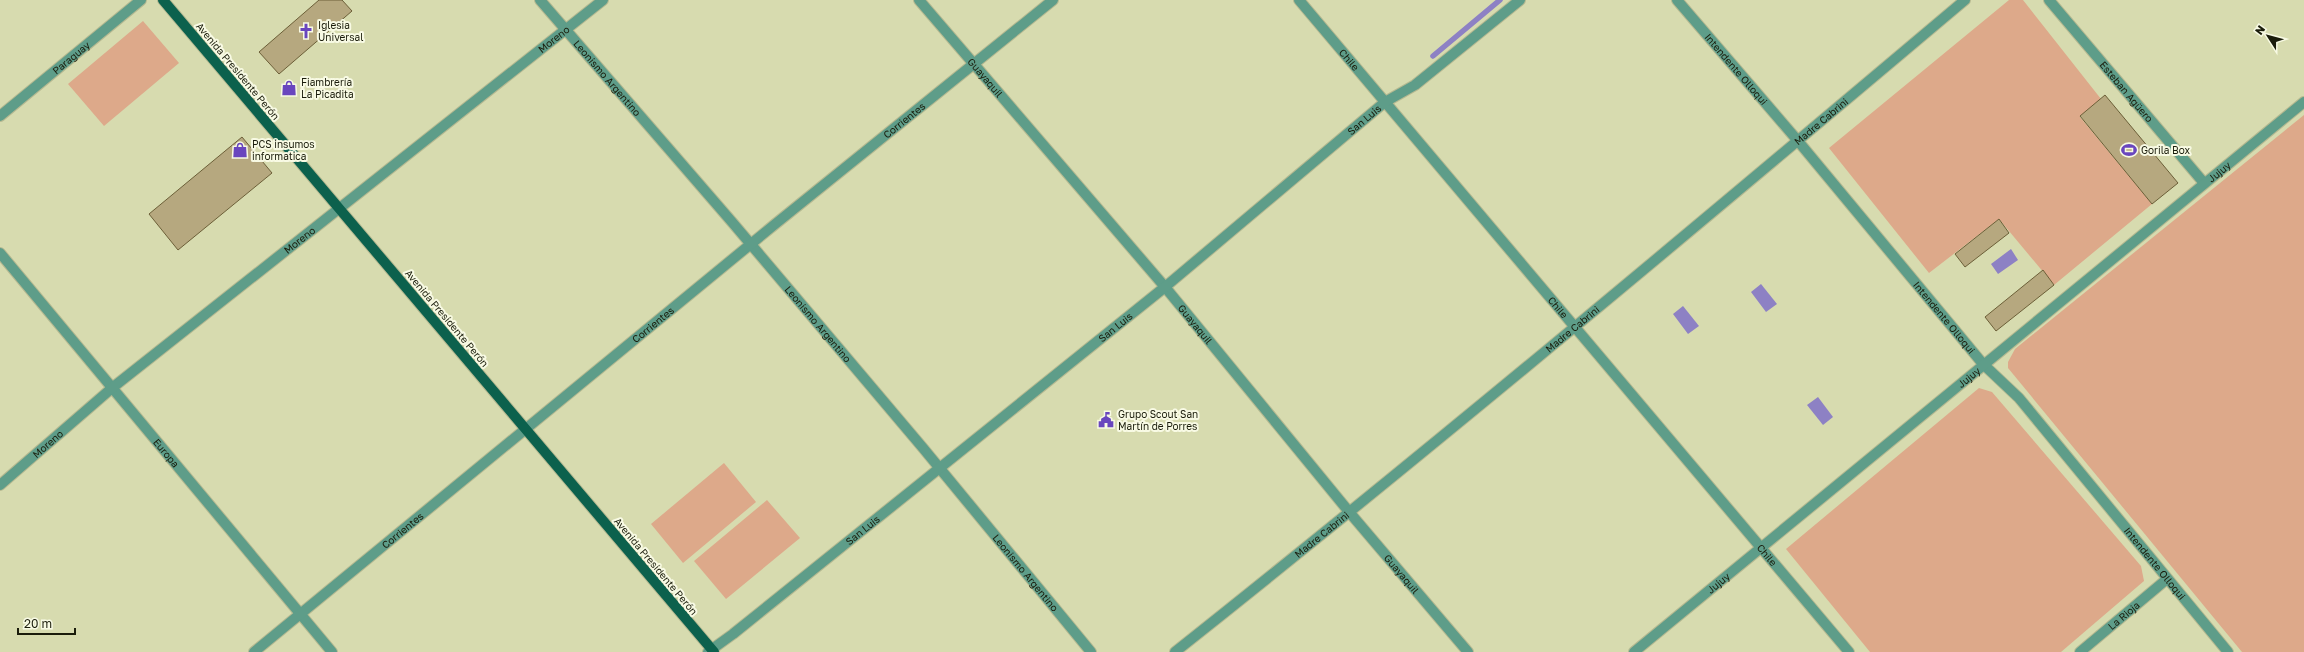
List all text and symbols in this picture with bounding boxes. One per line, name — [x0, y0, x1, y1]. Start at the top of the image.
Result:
north arrow — [2248, 16, 2288, 56]
place label: Iglesia Universal — [318, 19, 363, 43]
street label: Avenida Presidente Perón — [194, 20, 282, 122]
church icon: Iglesia Universal — [297, 22, 315, 40]
street label: Moreno — [536, 23, 572, 55]
text: N — [2252, 23, 2267, 37]
street label: Intendente Olloqui — [1702, 31, 1770, 107]
street label: Paraguay — [50, 38, 92, 76]
street label: Leonismo Argentino — [571, 38, 643, 118]
street label: Chile — [1337, 46, 1362, 73]
street label: Guayaquil — [965, 55, 1005, 99]
street label: Esteban Agüero — [2097, 59, 2156, 125]
place label: Fiambrería La Picadita — [301, 76, 354, 100]
shop icon: Fiambrería La Picadita — [280, 79, 298, 97]
street label: Madre Cabrini — [1792, 95, 1850, 147]
street label: Corrientes — [881, 100, 927, 141]
street label: San Luis — [1345, 102, 1383, 137]
place label: PCS insumos informatica — [252, 138, 315, 162]
shop icon: PCS insumos informatica — [231, 141, 249, 159]
sports icon: Gorila Box — [2120, 141, 2138, 159]
place label: Gorila Box — [2141, 144, 2190, 156]
street label: Jujuy — [2205, 159, 2233, 185]
street label: Moreno — [281, 224, 317, 256]
street label: Avenida Presidente Perón — [403, 267, 491, 369]
street label: Intendente Olloqui — [1911, 279, 1978, 356]
street label: Leonismo Argentino — [782, 283, 854, 365]
street label: Chile — [1546, 294, 1571, 321]
street label: Guayaquil — [1176, 302, 1215, 346]
street label: Madre Cabrini — [1543, 303, 1602, 355]
street label: Corrientes — [630, 304, 676, 345]
street label: San Luis — [1096, 310, 1135, 344]
street label: Jujuy — [1955, 364, 1983, 390]
place label: Grupo Scout San Martín de Porres — [1118, 408, 1198, 432]
public building icon: Grupo Scout San Martín de Porres — [1097, 411, 1115, 429]
street label: Moreno — [30, 427, 65, 460]
street label: Europa — [151, 436, 182, 470]
street label: Madre Cabrini — [1292, 509, 1351, 560]
street label: Corrientes — [379, 510, 426, 551]
street label: San Luis — [843, 513, 882, 547]
street label: Avenida Presidente Perón — [612, 515, 700, 617]
street label: Intendente Olloqui — [2122, 525, 2188, 602]
street label: Leonismo Argentino — [990, 532, 1061, 614]
street label: Chile — [1755, 542, 1780, 568]
street label: Guayaquil — [1382, 552, 1422, 596]
street label: Jujuy — [1704, 570, 1732, 596]
street label: La Rioja — [2105, 599, 2142, 632]
scale bar — [18, 610, 75, 636]
text: 20 m — [24, 616, 52, 631]

